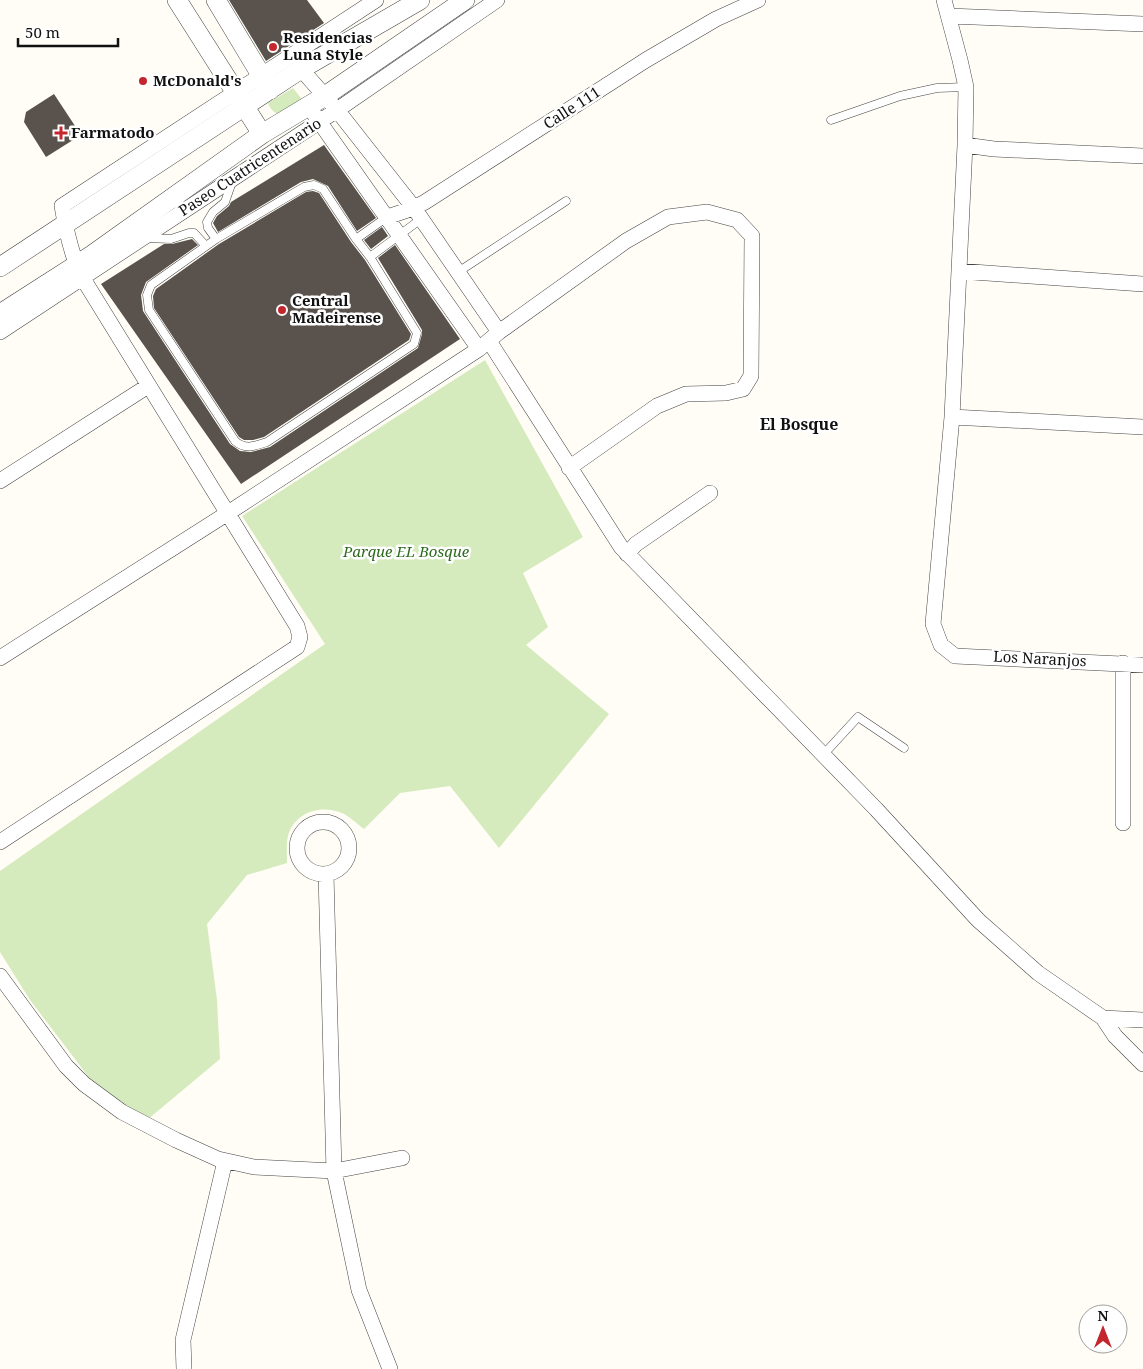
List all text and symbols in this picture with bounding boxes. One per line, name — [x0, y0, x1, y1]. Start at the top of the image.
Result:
scale bar — [18, 15, 118, 47]
text: 50 m — [25, 22, 60, 42]
place label: Residencias Luna Style — [283, 27, 372, 64]
marker: Residencias Luna Style — [267, 41, 279, 53]
place label: McDonald's — [153, 70, 242, 90]
marker: McDonald's — [137, 75, 149, 87]
street label: Calle 111 — [539, 81, 604, 133]
street label: Paseo Cuatricentenario — [174, 113, 325, 220]
place label: Farmatodo — [71, 122, 155, 142]
marker: Farmatodo — [55, 127, 67, 139]
place label: Central Madeirense — [292, 290, 381, 327]
marker: Central Madeirense — [276, 304, 288, 316]
district label: El Bosque — [760, 413, 838, 435]
park label: Parque EL Bosque — [342, 541, 470, 561]
street label: Los Naranjos — [993, 646, 1087, 670]
north arrow — [1078, 1304, 1128, 1354]
text: N — [1097, 1306, 1109, 1325]

